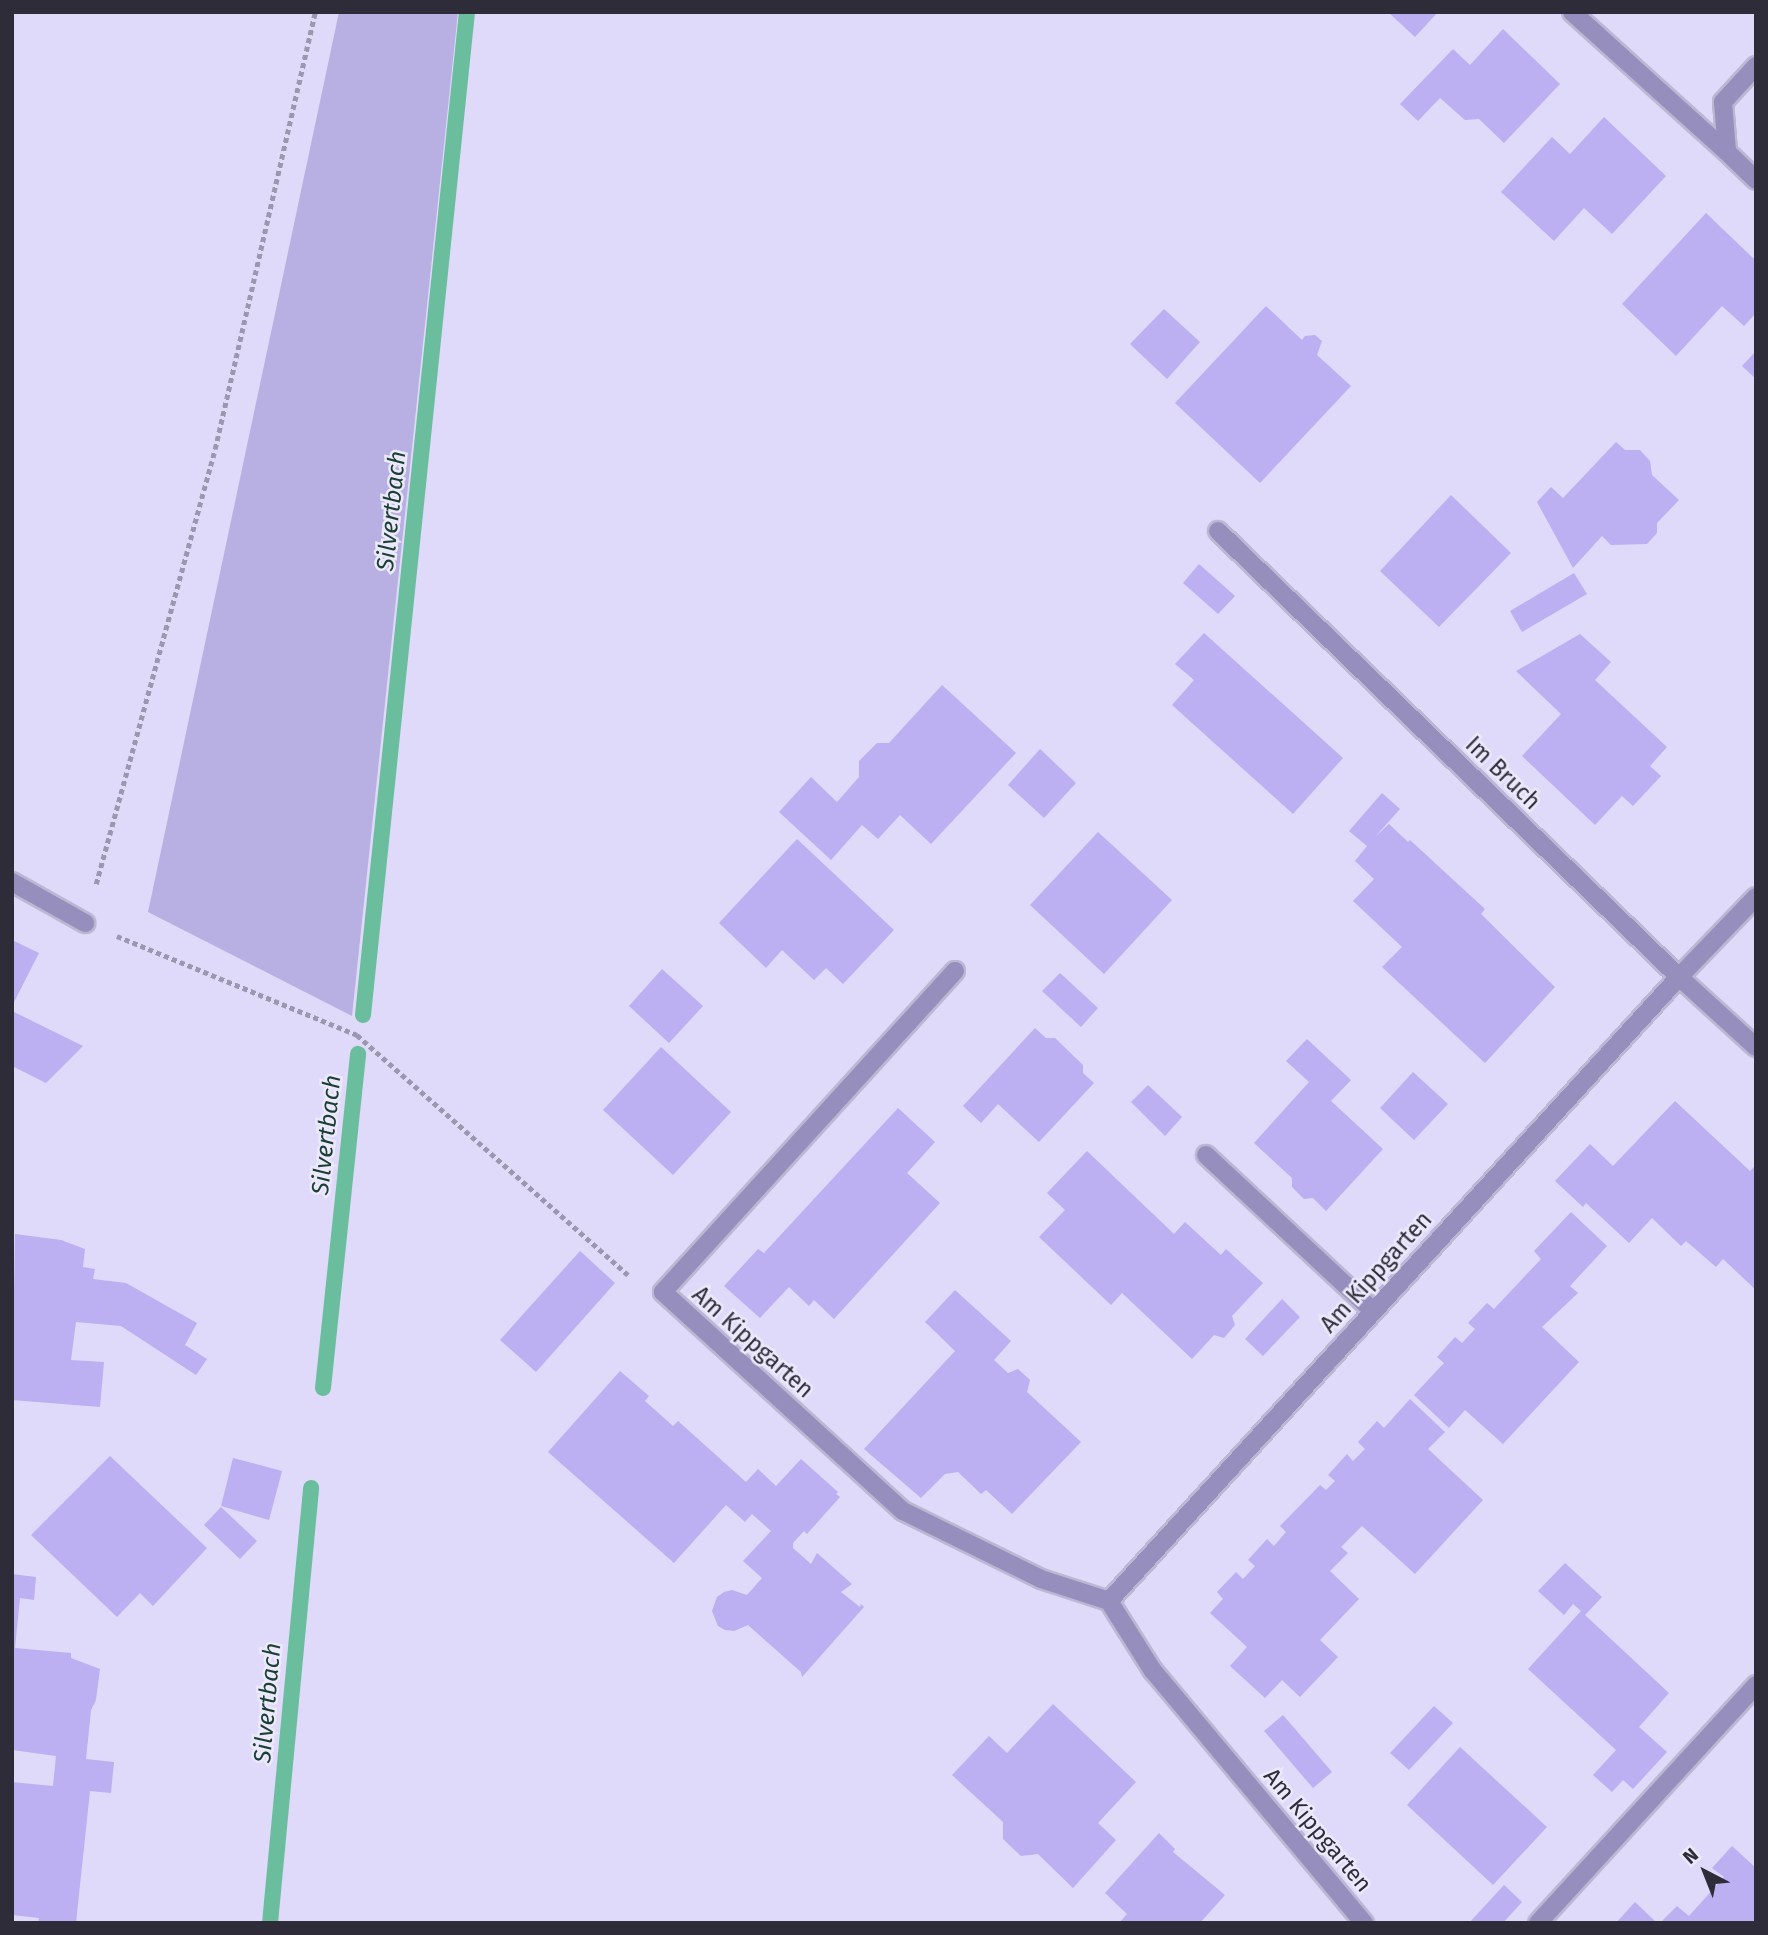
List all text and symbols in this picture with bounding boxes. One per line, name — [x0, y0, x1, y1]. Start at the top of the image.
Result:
water label: Silvertbach — [371, 449, 413, 573]
street label: Im Bruch — [1460, 731, 1546, 815]
water label: Silvertbach — [306, 1073, 348, 1197]
street label: Am Kippgarten — [1314, 1206, 1438, 1338]
street label: Am Kippgarten — [687, 1280, 819, 1404]
water label: Silvertbach — [248, 1642, 288, 1764]
street label: Am Kippgarten — [1258, 1762, 1378, 1898]
north arrow — [1670, 1837, 1740, 1907]
text: N — [1678, 1843, 1703, 1869]

